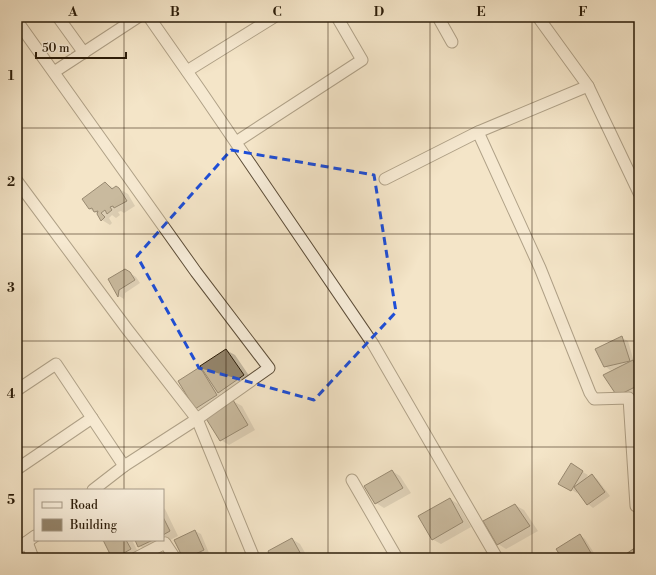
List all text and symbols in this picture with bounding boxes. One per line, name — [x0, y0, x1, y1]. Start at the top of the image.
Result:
text: A — [67, 4, 78, 20]
text: B — [170, 4, 180, 20]
text: C — [272, 4, 282, 20]
text: D — [374, 4, 384, 20]
text: E — [476, 4, 486, 20]
text: F — [578, 4, 588, 20]
scale bar — [36, 34, 126, 60]
text: 50 m — [42, 41, 70, 56]
text: 1 — [8, 68, 15, 84]
text: 2 — [7, 174, 15, 190]
text: 3 — [7, 280, 15, 296]
text: 4 — [7, 386, 16, 402]
legend — [34, 489, 164, 541]
text: 5 — [7, 492, 15, 508]
text: Road — [70, 498, 98, 513]
text: Building — [69, 518, 118, 533]

